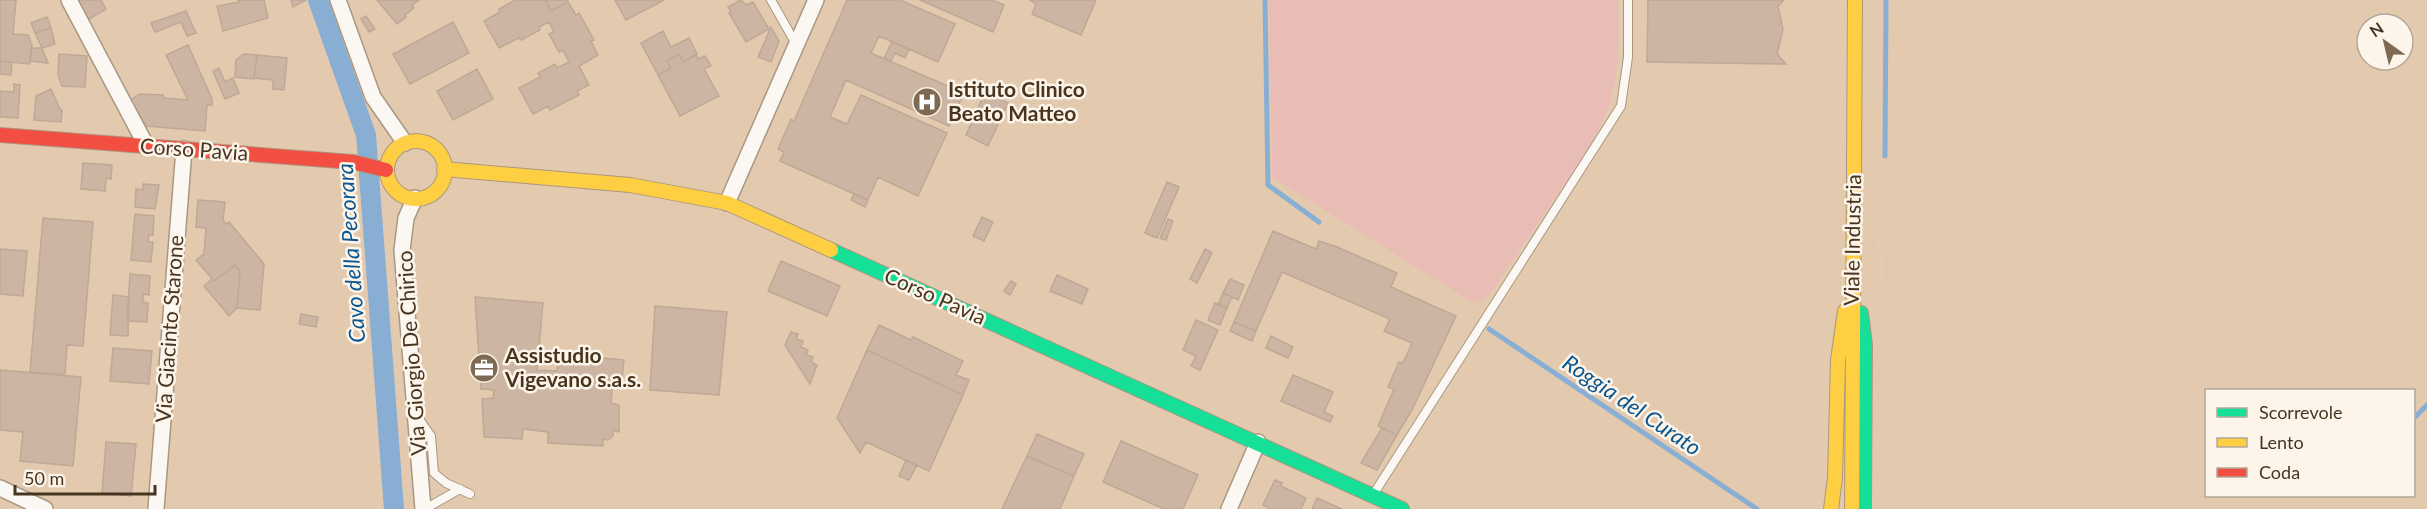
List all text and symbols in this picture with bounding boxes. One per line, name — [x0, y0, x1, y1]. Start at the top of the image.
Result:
north arrow — [2355, 12, 2415, 72]
text: N — [2366, 18, 2387, 40]
place label: Istituto Clinico Beato Matteo — [948, 76, 1085, 125]
hospital icon: Istituto Clinico Beato Matteo — [911, 86, 943, 118]
street label: Corso Pavia — [139, 132, 249, 165]
water label: Cavo della Pecorara — [331, 162, 370, 344]
street label: Viale Industria — [1838, 174, 1865, 306]
street label: Via Giacinto Starone — [149, 234, 188, 424]
street label: Via Giorgio De Chirico — [391, 250, 430, 456]
street label: Corso Pavia — [881, 262, 990, 329]
place label: Assistudio Vigevano s.a.s. — [504, 342, 641, 391]
water label: Roggia del Curato — [1558, 348, 1707, 461]
office icon: Assistudio Vigevano s.a.s. — [468, 352, 500, 384]
legend — [2205, 389, 2415, 497]
text: Scorrevole — [2259, 401, 2342, 423]
text: Lento — [2259, 431, 2304, 453]
scale bar — [15, 458, 154, 496]
text: Coda — [2259, 461, 2300, 483]
text: 50 m — [24, 467, 64, 489]

